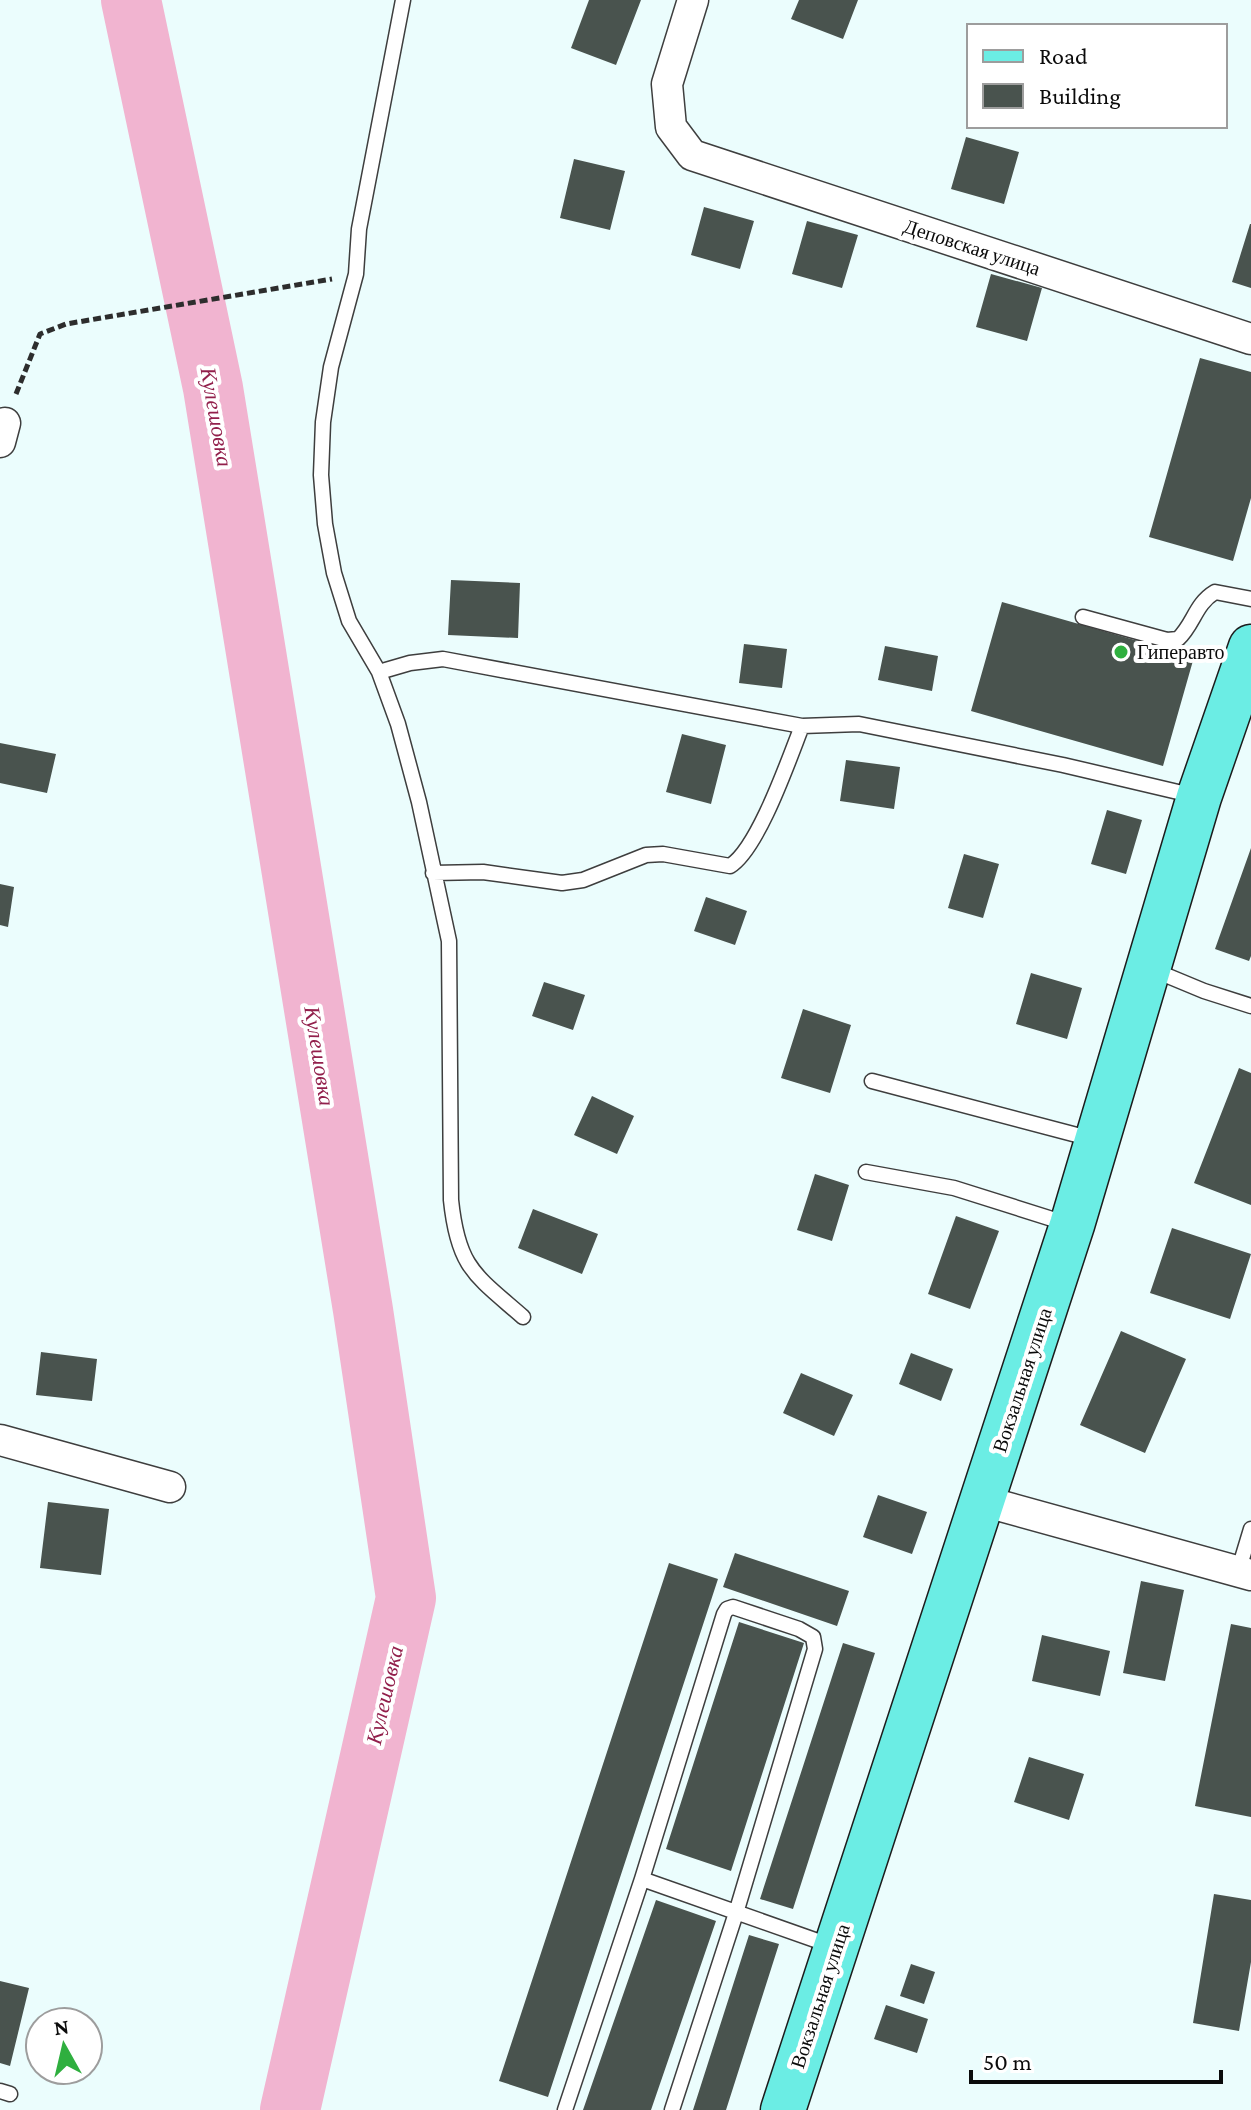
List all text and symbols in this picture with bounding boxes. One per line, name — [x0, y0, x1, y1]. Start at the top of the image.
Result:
legend — [967, 24, 1227, 128]
text: Road — [1039, 42, 1088, 69]
text: Building — [1039, 82, 1121, 109]
street label: Деповская улица — [901, 215, 1043, 280]
water label: Кулешовка — [195, 364, 238, 469]
place label: Гиперавто — [1137, 641, 1224, 664]
marker: Гиперавто — [1112, 643, 1130, 661]
water label: Кулешовка — [299, 1003, 340, 1108]
street label: Вокзальная улица — [988, 1305, 1057, 1455]
water label: Кулешовка — [361, 1643, 408, 1748]
street label: Вокзальная улица — [786, 1921, 855, 2071]
north arrow — [24, 2006, 104, 2086]
text: N — [52, 2013, 70, 2040]
scale bar — [971, 2034, 1221, 2084]
text: 50 m — [983, 2048, 1032, 2075]

